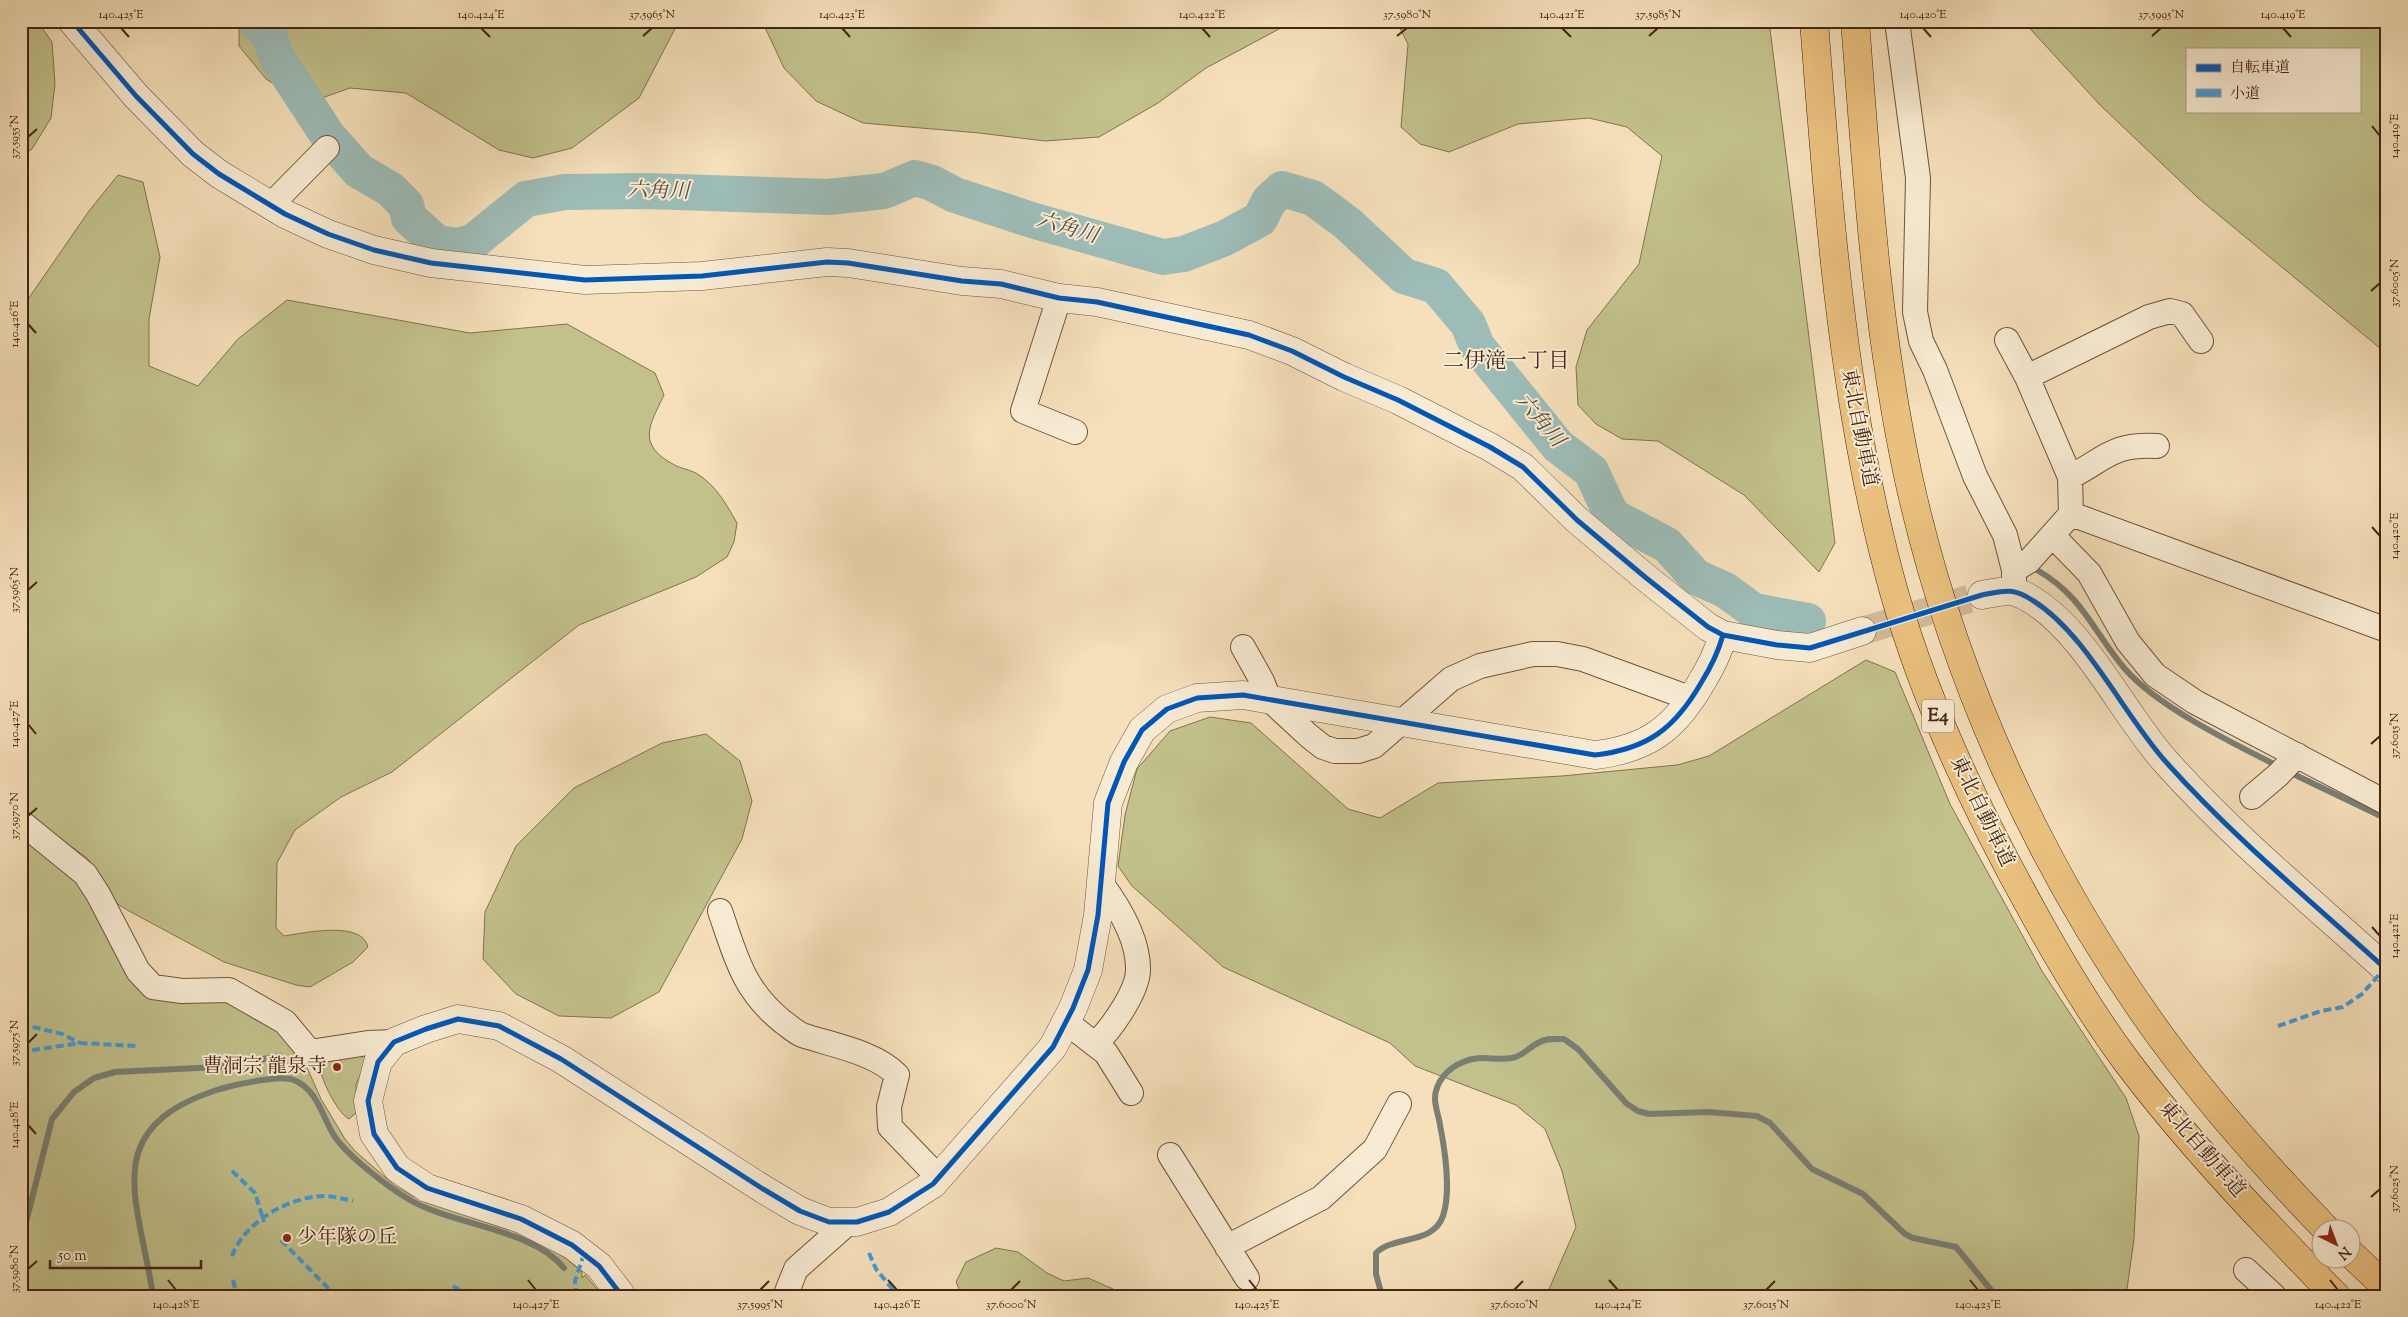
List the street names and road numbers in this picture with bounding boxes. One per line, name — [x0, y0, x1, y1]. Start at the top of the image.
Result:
street label: 東北自動車道 — [1832, 366, 1884, 490]
road number: E4 — [1922, 699, 1954, 732]
street label: 東北自動車道 — [1942, 752, 2020, 872]
street label: 東北自動車道 — [2151, 1095, 2251, 1205]

